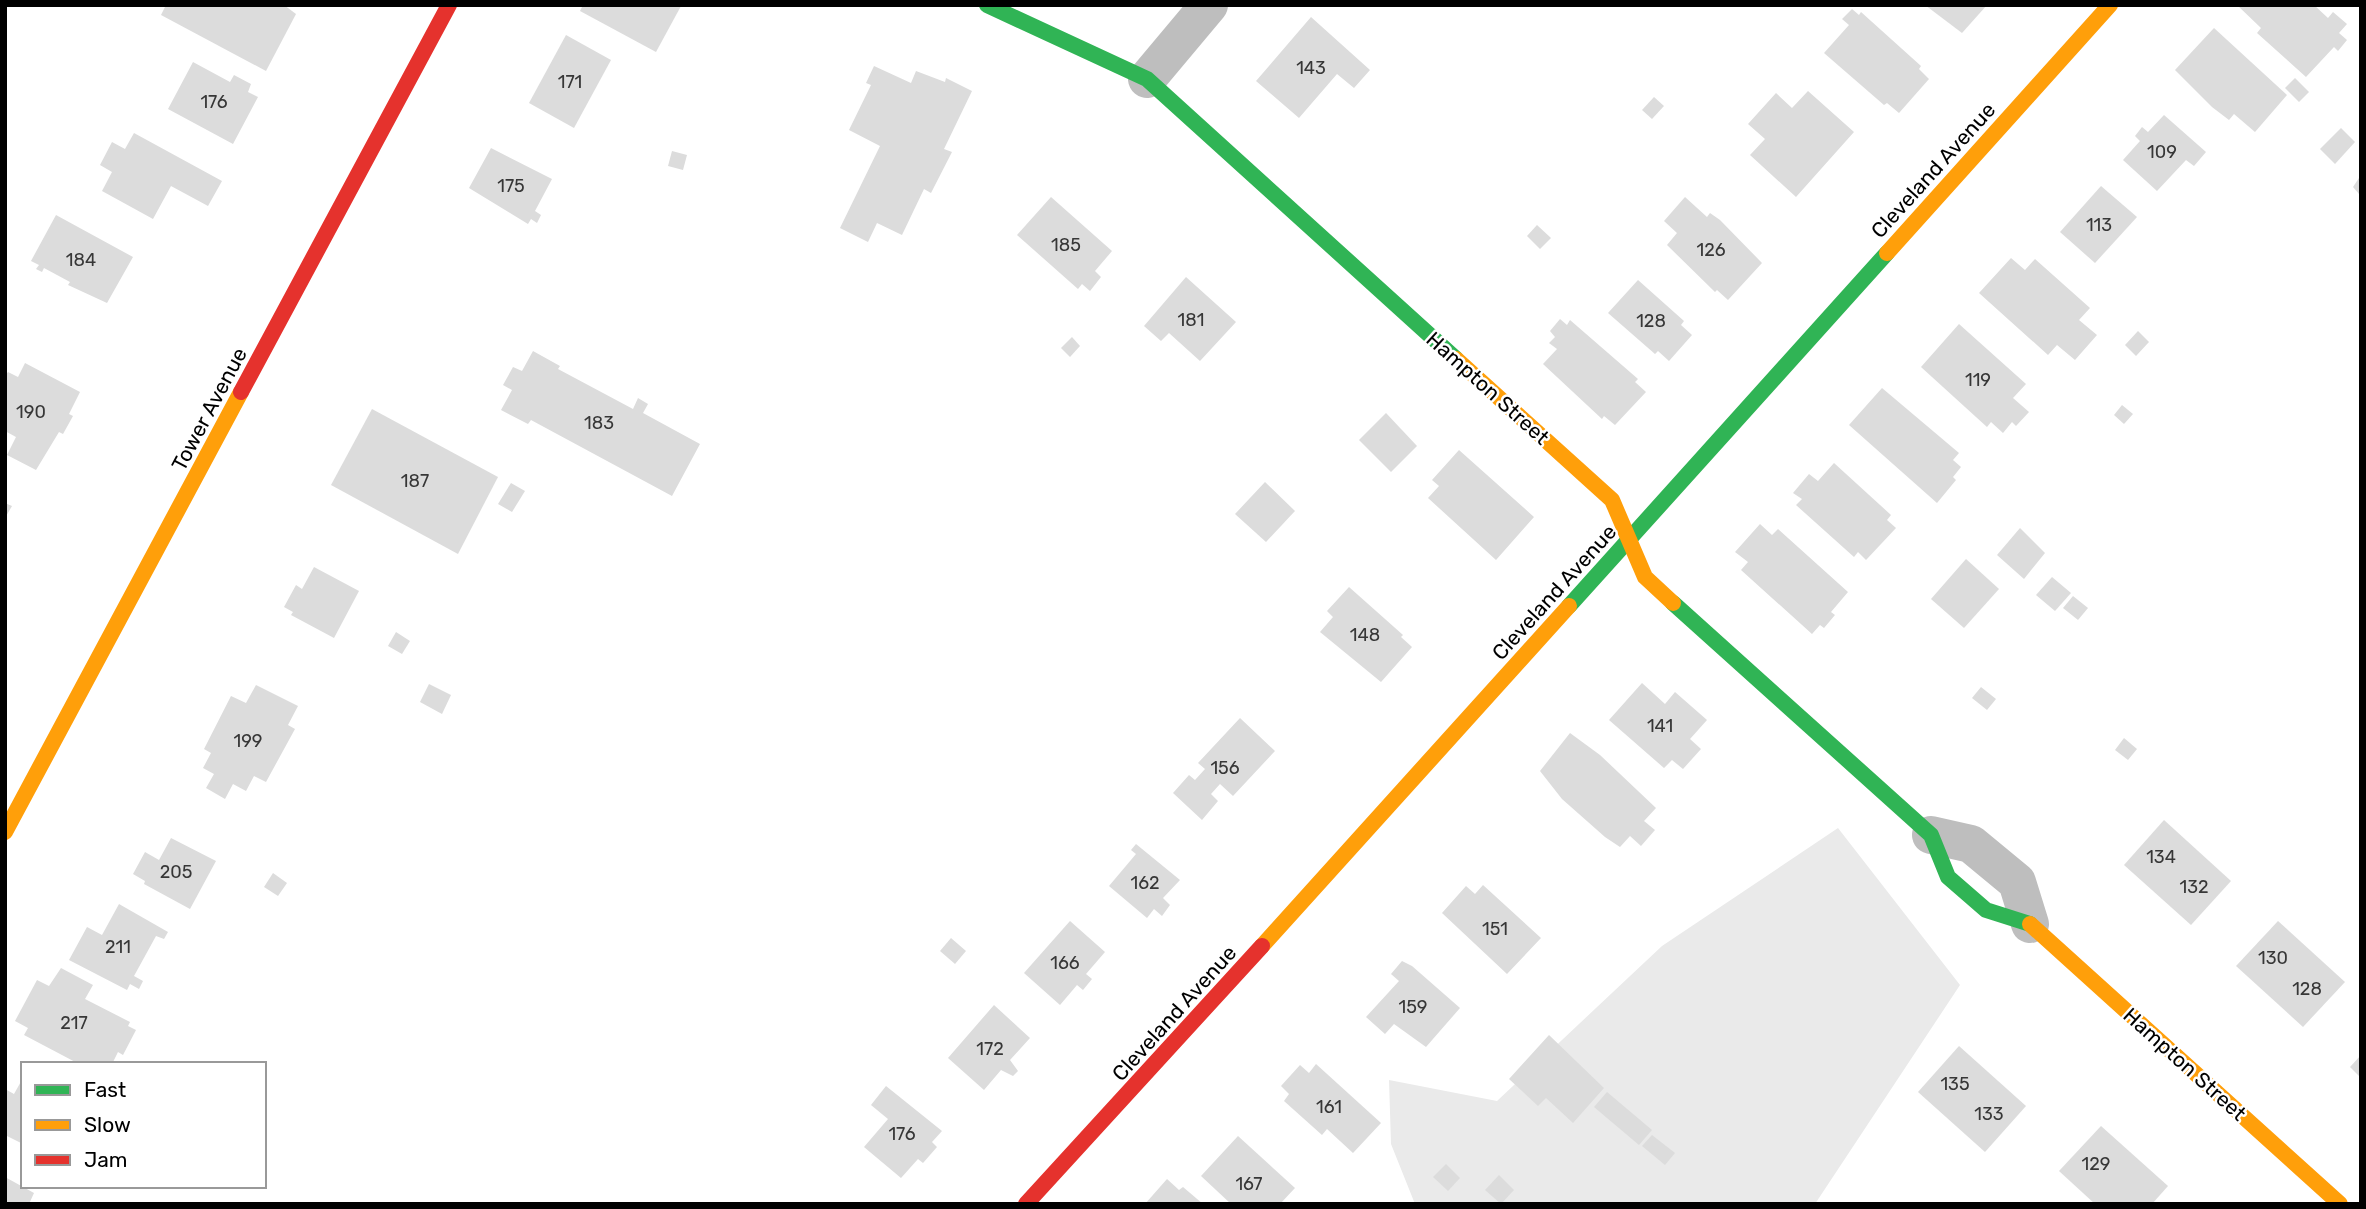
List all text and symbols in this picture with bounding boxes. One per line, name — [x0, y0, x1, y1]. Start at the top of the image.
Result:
house number: 143 — [1296, 57, 1326, 79]
house number: 171 — [558, 71, 582, 93]
house number: 176 — [200, 91, 228, 113]
street label: Cleveland Avenue — [1866, 97, 2000, 243]
house number: 109 — [2147, 141, 2177, 163]
house number: 175 — [497, 175, 525, 197]
house number: 113 — [2086, 214, 2112, 236]
house number: 185 — [1051, 234, 1081, 256]
house number: 126 — [1696, 239, 1726, 261]
house number: 184 — [66, 249, 96, 271]
house number: 181 — [1178, 309, 1204, 331]
house number: 128 — [1636, 310, 1666, 332]
street label: Hampton Street — [1421, 326, 1555, 450]
street label: Tower Avenue — [166, 343, 252, 475]
house number: 119 — [1965, 369, 1991, 391]
house number: 190 — [16, 401, 46, 423]
house number: 183 — [584, 412, 614, 434]
house number: 187 — [401, 470, 429, 492]
street label: Cleveland Avenue — [1487, 519, 1621, 665]
house number: 148 — [1350, 624, 1380, 646]
house number: 141 — [1647, 715, 1673, 737]
house number: 199 — [233, 730, 263, 752]
house number: 156 — [1210, 757, 1240, 779]
house number: 134 — [2146, 846, 2176, 868]
house number: 205 — [160, 861, 192, 883]
house number: 162 — [1130, 872, 1160, 894]
house number: 132 — [2179, 876, 2209, 898]
house number: 151 — [1482, 918, 1508, 940]
house number: 211 — [105, 936, 131, 958]
street label: Cleveland Avenue — [1107, 940, 1241, 1086]
house number: 130 — [2258, 947, 2288, 969]
house number: 166 — [1050, 952, 1080, 974]
house number: 128 — [2292, 978, 2322, 1000]
house number: 159 — [1398, 996, 1428, 1018]
street label: Hampton Street — [2118, 1002, 2252, 1126]
house number: 217 — [60, 1012, 88, 1034]
house number: 172 — [976, 1038, 1004, 1060]
legend — [21, 1062, 266, 1188]
house number: 135 — [1940, 1073, 1970, 1095]
text: Fast — [84, 1077, 126, 1102]
house number: 161 — [1316, 1096, 1342, 1118]
house number: 133 — [1974, 1103, 2004, 1125]
text: Slow — [84, 1112, 131, 1137]
house number: 176 — [888, 1123, 916, 1145]
text: Jam — [84, 1147, 128, 1172]
house number: 129 — [2082, 1153, 2110, 1175]
house number: 167 — [1235, 1173, 1263, 1195]

